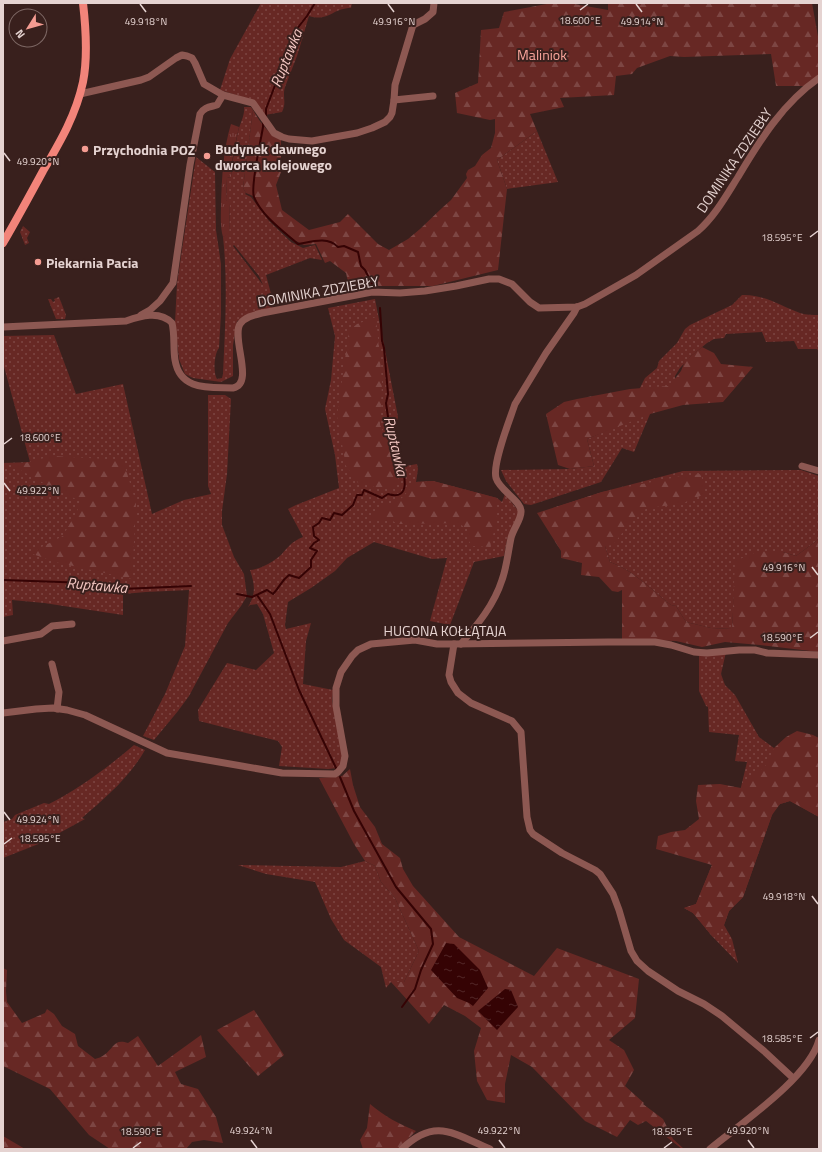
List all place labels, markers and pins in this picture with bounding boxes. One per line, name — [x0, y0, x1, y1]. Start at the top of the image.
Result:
place label: Budynek dawnego dworca kolejowego — [215, 138, 332, 175]
place label: Przychodnia POZ — [93, 139, 195, 160]
marker: Przychodnia POZ — [80, 144, 90, 154]
marker: Budynek dawnego dworca kolejowego — [202, 151, 212, 161]
place label: Piekarnia Pacia — [46, 252, 139, 273]
marker: Piekarnia Pacia — [33, 257, 43, 267]

